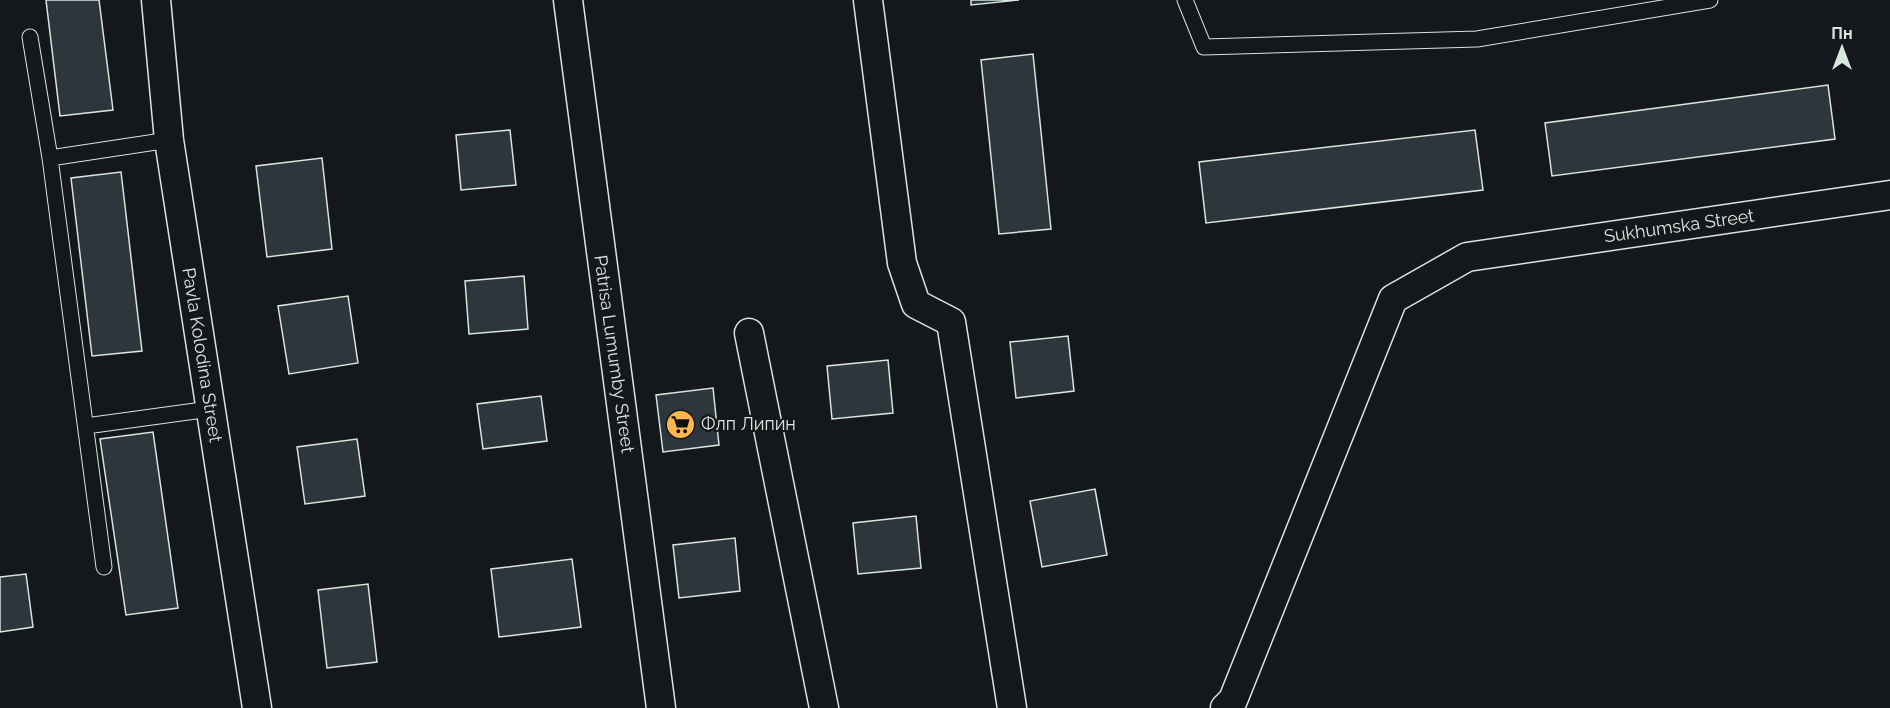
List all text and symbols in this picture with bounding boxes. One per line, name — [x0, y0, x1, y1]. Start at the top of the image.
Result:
north arrow — [1812, 18, 1872, 78]
text: Пн — [1831, 24, 1853, 43]
street label: Sukhumska Street — [1603, 205, 1755, 246]
street label: Patrisa Lumumby Street — [590, 254, 639, 454]
street label: Pavla Kolodina Street — [178, 266, 227, 444]
supermarket icon: Флп Липин — [664, 408, 696, 440]
place label: Флп Липин — [701, 413, 796, 434]

